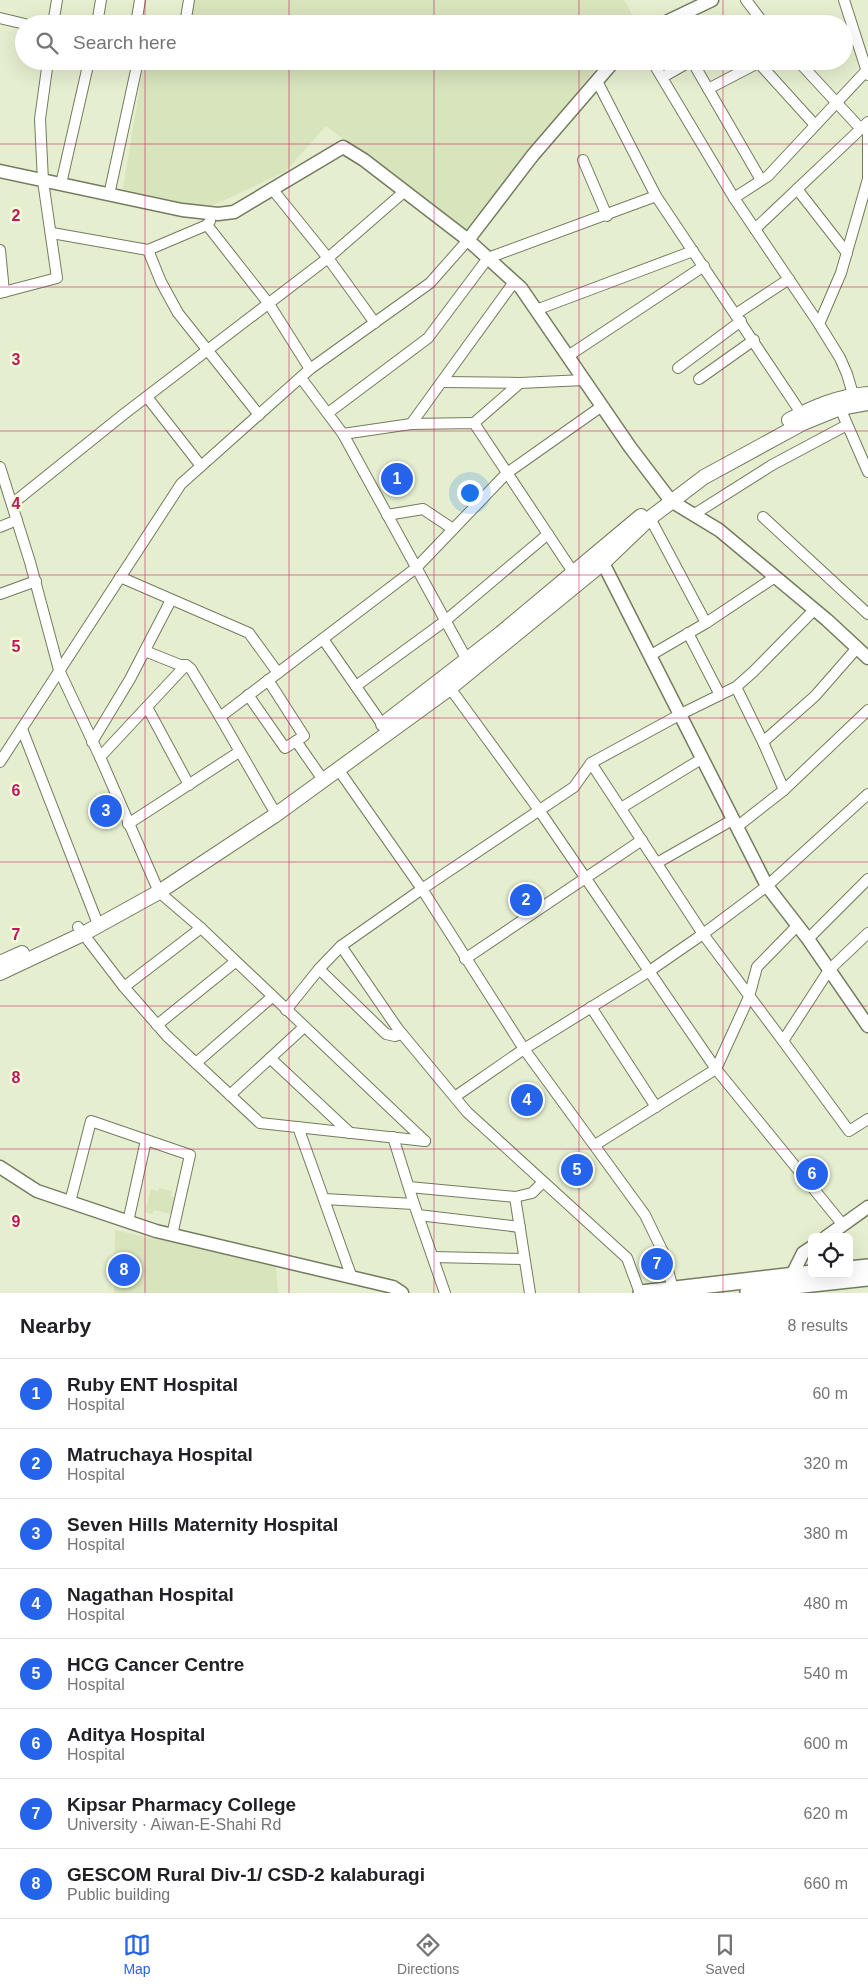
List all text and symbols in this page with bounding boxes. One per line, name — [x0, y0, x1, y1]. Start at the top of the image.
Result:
search box — [15, 15, 853, 70]
icon: search — [33, 29, 61, 57]
text: Search here — [73, 32, 177, 53]
text: 2 — [12, 207, 21, 224]
text: 3 — [12, 351, 21, 368]
pin: 1 — [381, 460, 413, 498]
your location — [457, 480, 483, 506]
text: 4 — [12, 495, 21, 512]
text: 5 — [12, 638, 21, 655]
text: 6 — [12, 782, 21, 799]
pin: 3 — [90, 792, 122, 830]
pin: 2 — [510, 881, 542, 919]
text: 7 — [12, 926, 21, 943]
text: 8 — [12, 1069, 21, 1086]
pin: 4 — [511, 1081, 543, 1119]
pin: 5 — [561, 1151, 593, 1189]
pin: 6 — [796, 1155, 828, 1193]
text: 9 — [12, 1213, 21, 1230]
map controls — [808, 1233, 853, 1278]
button: locate — [808, 1233, 853, 1278]
pin: 7 — [641, 1245, 673, 1283]
pin: 8 — [108, 1251, 140, 1289]
text: Nearby — [20, 1314, 91, 1337]
text: 8 results — [788, 1317, 848, 1334]
text: Ruby ENT Hospital — [67, 1374, 238, 1395]
text: 1 — [32, 1385, 40, 1402]
text: 60 m — [812, 1385, 848, 1402]
text: Hospital — [67, 1396, 125, 1413]
text: Matruchaya Hospital — [67, 1444, 253, 1465]
text: 2 — [32, 1455, 40, 1472]
text: 320 m — [804, 1455, 848, 1472]
text: Hospital — [67, 1466, 125, 1483]
text: Seven Hills Maternity Hospital — [67, 1514, 338, 1535]
text: 3 — [32, 1525, 40, 1542]
text: 380 m — [804, 1525, 848, 1542]
text: Hospital — [67, 1536, 125, 1553]
text: Nagathan Hospital — [67, 1584, 234, 1605]
text: 4 — [32, 1595, 40, 1612]
text: 480 m — [804, 1595, 848, 1612]
text: Hospital — [67, 1606, 125, 1623]
text: HCG Cancer Centre — [67, 1654, 244, 1675]
text: 5 — [32, 1665, 40, 1682]
text: 540 m — [804, 1665, 848, 1682]
text: Hospital — [67, 1676, 125, 1693]
text: Aditya Hospital — [67, 1724, 205, 1745]
text: 6 — [32, 1735, 40, 1752]
text: 600 m — [804, 1735, 848, 1752]
text: Hospital — [67, 1746, 125, 1763]
text: Kipsar Pharmacy College — [67, 1794, 296, 1815]
text: 7 — [32, 1805, 40, 1822]
text: 620 m — [804, 1805, 848, 1822]
text: University · Aiwan-E-Shahi Rd — [67, 1816, 281, 1833]
text: GESCOM Rural Div-1/ CSD-2 kalaburagi — [67, 1864, 425, 1885]
text: 8 — [32, 1875, 40, 1892]
text: 660 m — [804, 1875, 848, 1892]
text: Public building — [67, 1886, 170, 1903]
tab: Map — [123, 1931, 151, 1977]
tab: Directions — [397, 1931, 459, 1977]
tab: Saved — [705, 1931, 745, 1977]

